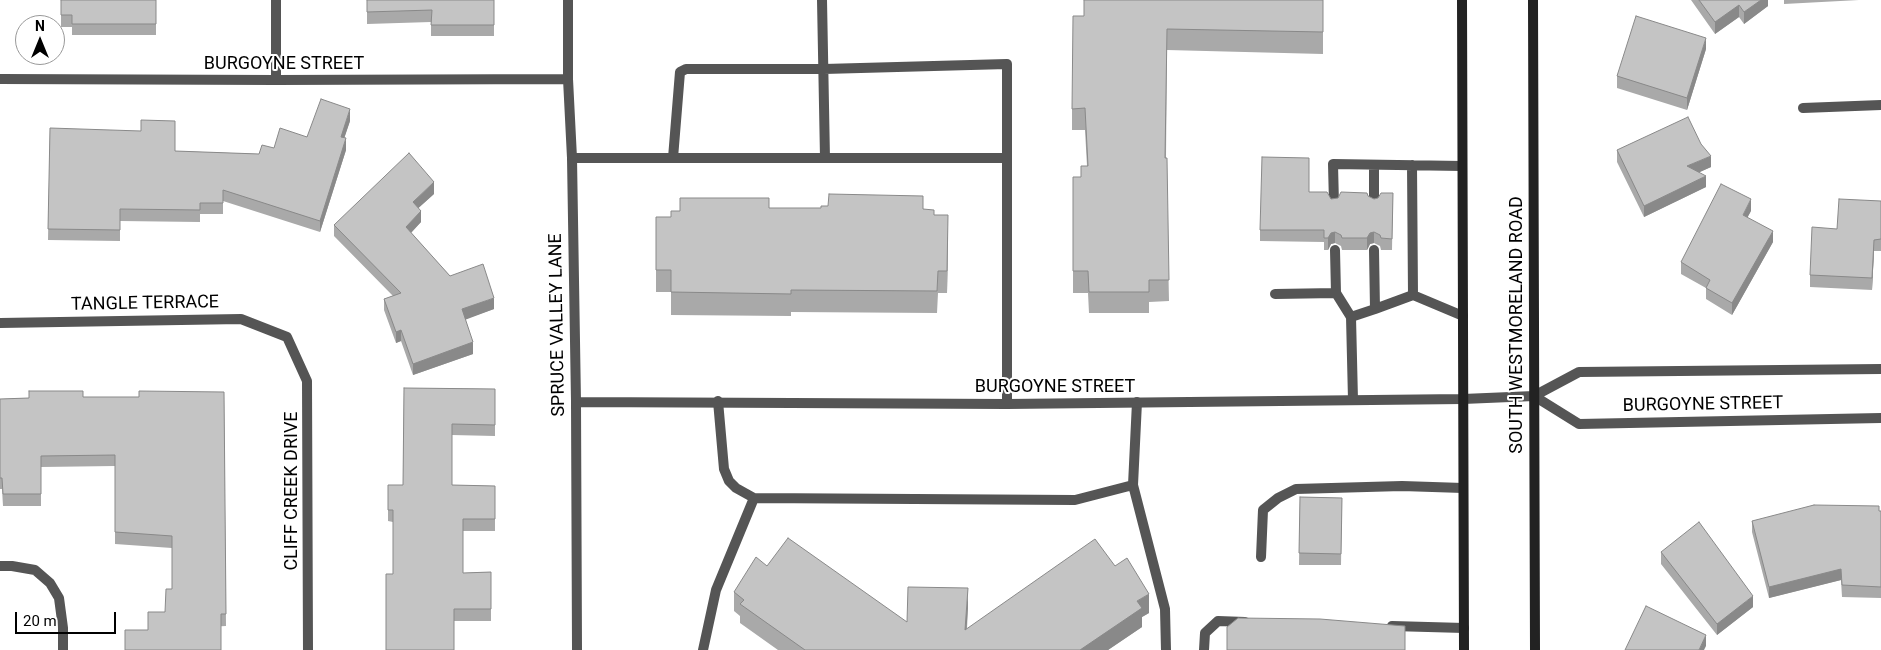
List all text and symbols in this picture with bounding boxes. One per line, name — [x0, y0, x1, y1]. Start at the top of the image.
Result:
north arrow — [15, 15, 65, 65]
text: N — [35, 18, 45, 34]
street label: BURGOYNE STREET — [204, 53, 364, 75]
street label: SOUTH WESTMORELAND ROAD — [1506, 196, 1528, 454]
street label: SPRUCE VALLEY LANE — [546, 233, 570, 417]
street label: TANGLE TERRACE — [71, 292, 219, 316]
street label: BURGOYNE STREET — [975, 376, 1135, 398]
street label: BURGOYNE STREET — [1623, 393, 1783, 417]
street label: CLIFF CREEK DRIVE — [281, 411, 303, 571]
scale bar — [18, 602, 119, 634]
text: 20 m — [23, 612, 57, 630]

